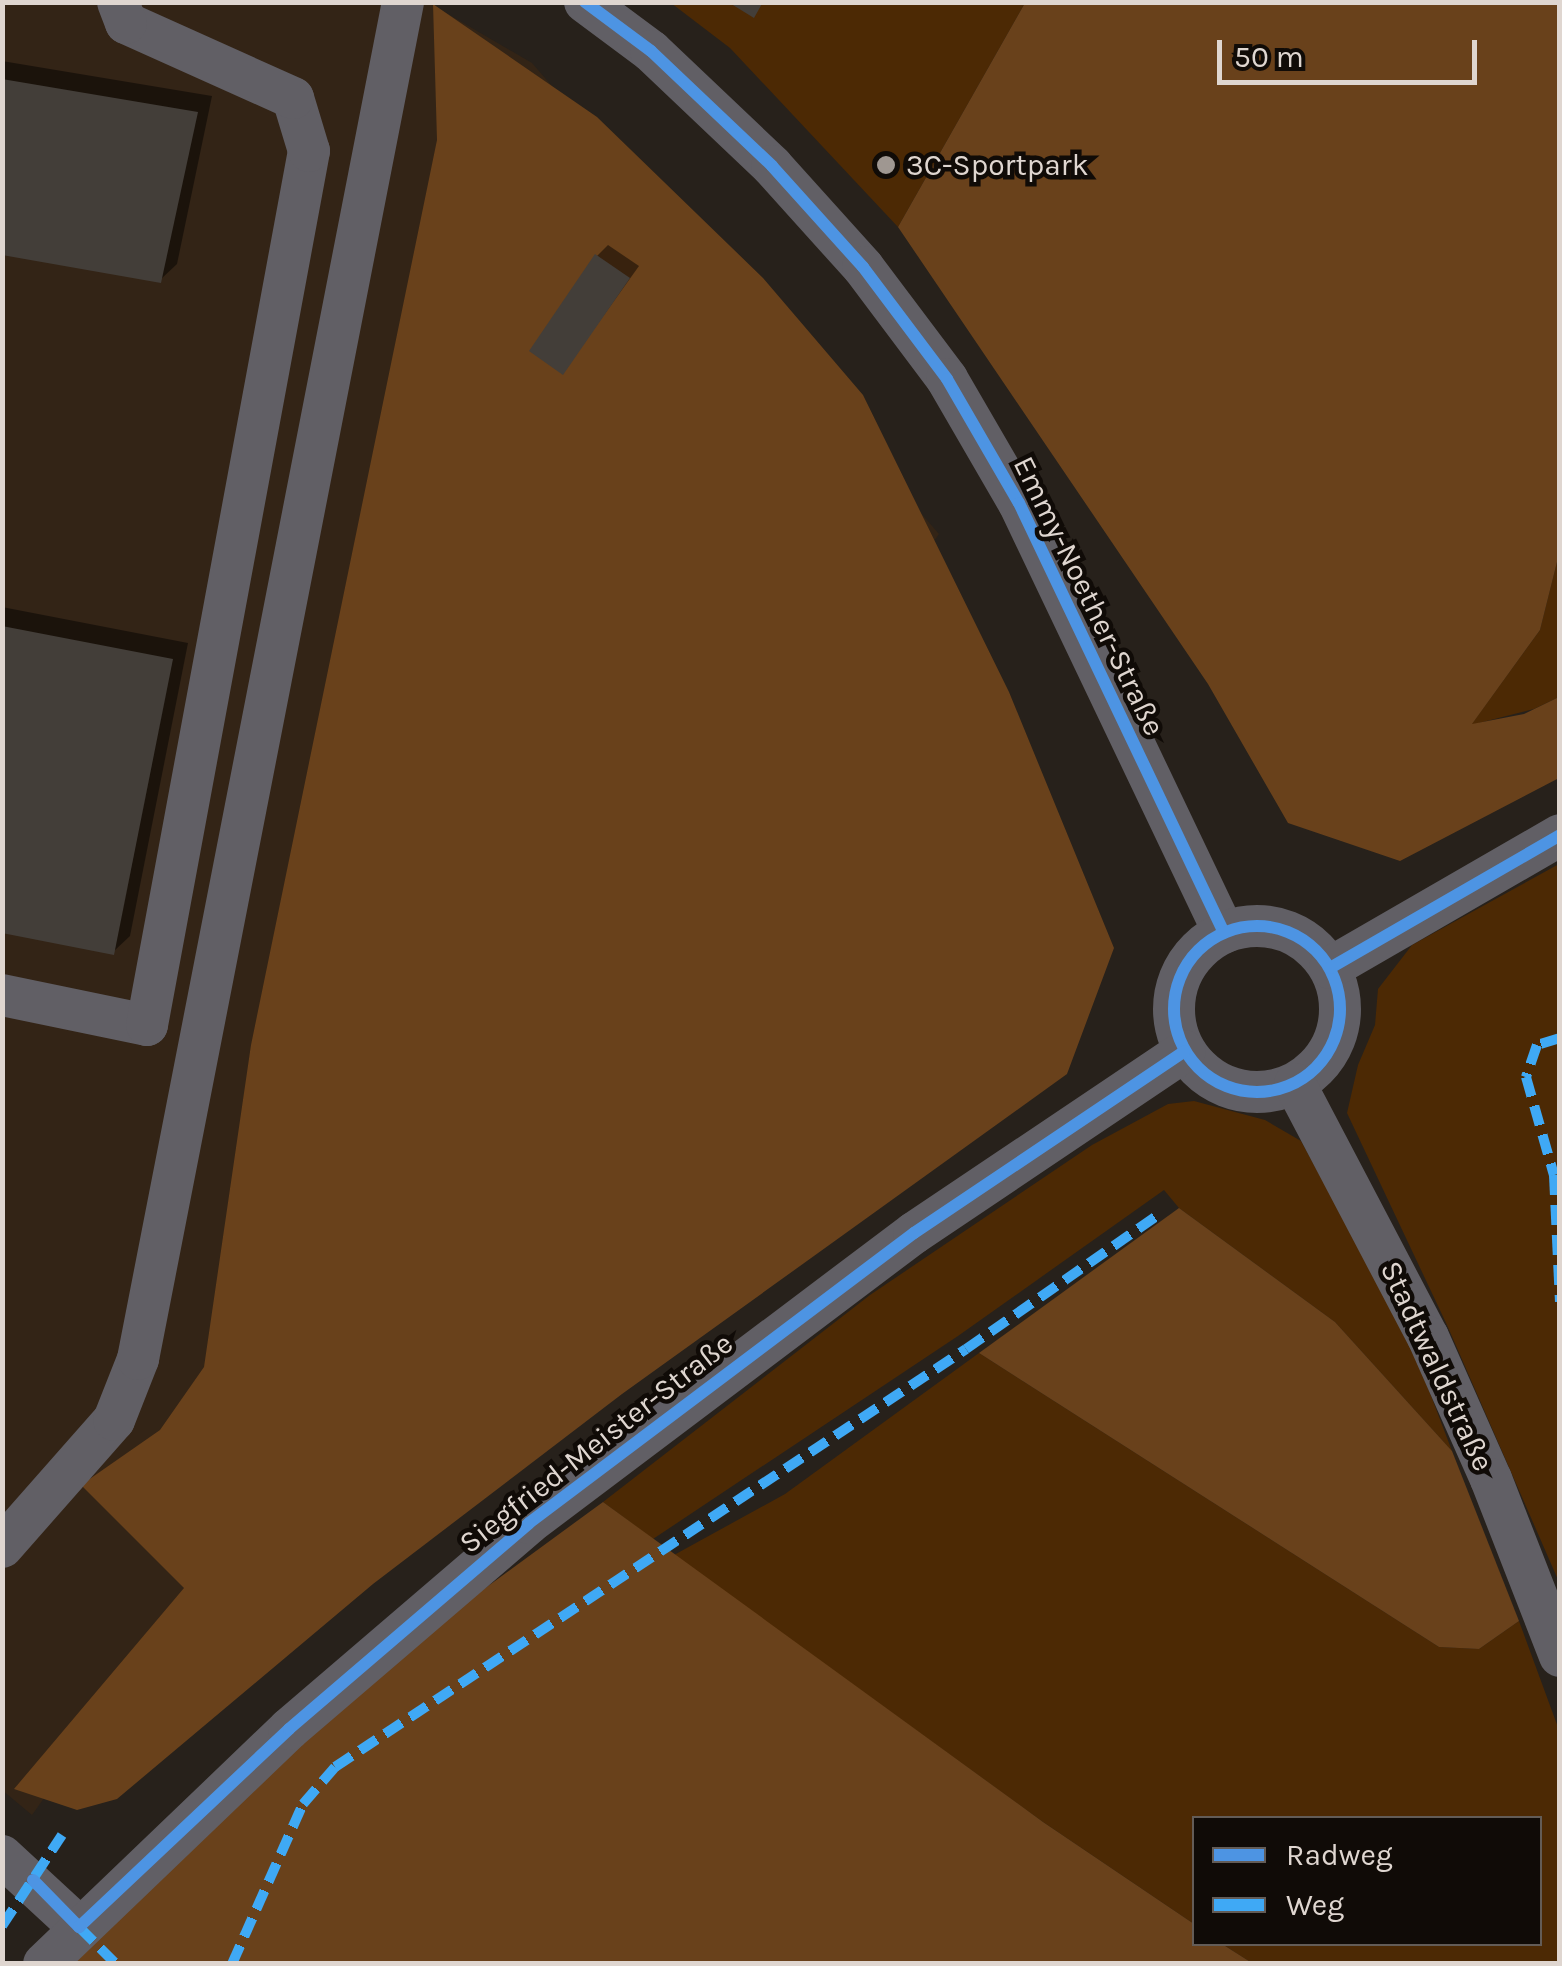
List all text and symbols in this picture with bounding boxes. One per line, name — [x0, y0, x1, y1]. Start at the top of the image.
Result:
scale bar — [1222, 20, 1482, 82]
text: 50 m — [1234, 39, 1304, 75]
place label: 3C-Sportpark — [906, 147, 1089, 183]
marker: 3C-Sportpark — [875, 154, 897, 176]
street label: Emmy-Noether-Straße — [1006, 450, 1172, 742]
street label: Stadtwaldstraße — [1373, 1255, 1501, 1477]
street label: Siegfried-Meister-Straße — [452, 1325, 740, 1561]
legend — [1192, 1816, 1542, 1946]
text: Radweg — [1286, 1837, 1393, 1873]
text: Weg — [1286, 1887, 1344, 1923]

